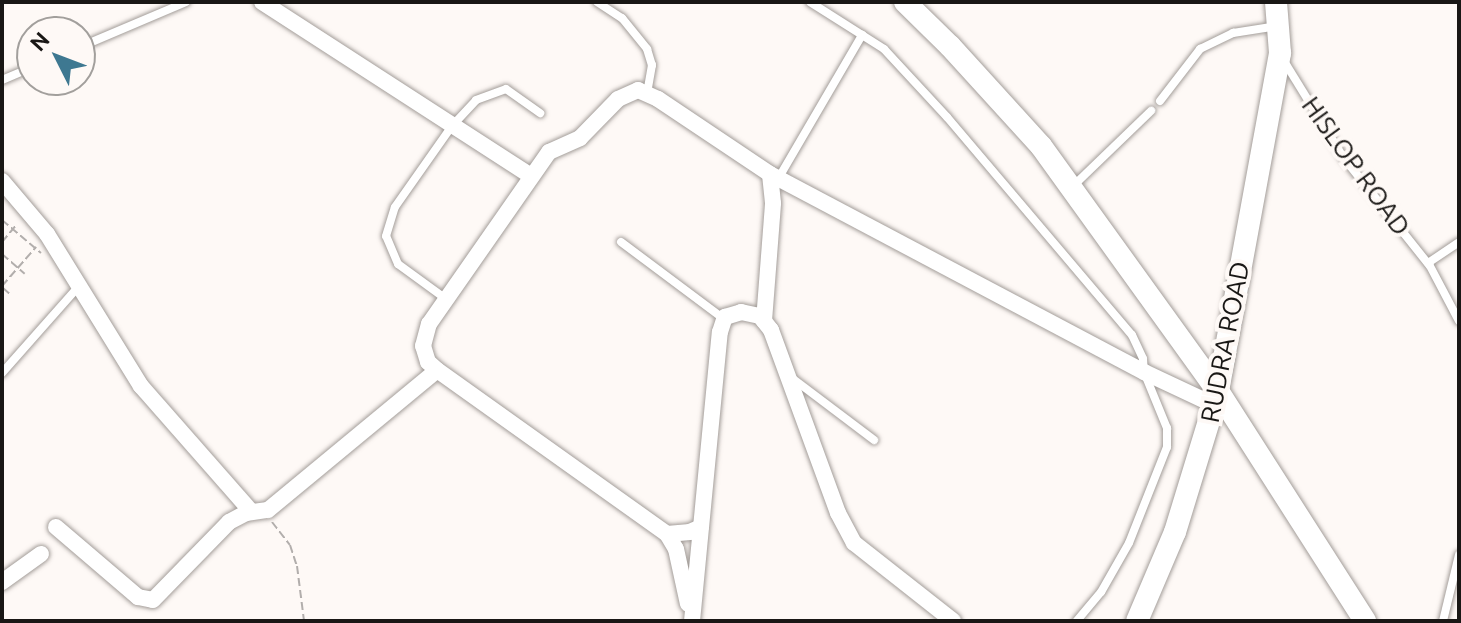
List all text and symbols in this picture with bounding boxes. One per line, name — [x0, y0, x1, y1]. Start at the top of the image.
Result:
north arrow — [16, 16, 96, 96]
text: N — [24, 26, 54, 55]
street label: HISLOP ROAD — [1295, 91, 1417, 241]
street label: RUDRA ROAD — [1194, 259, 1256, 425]

